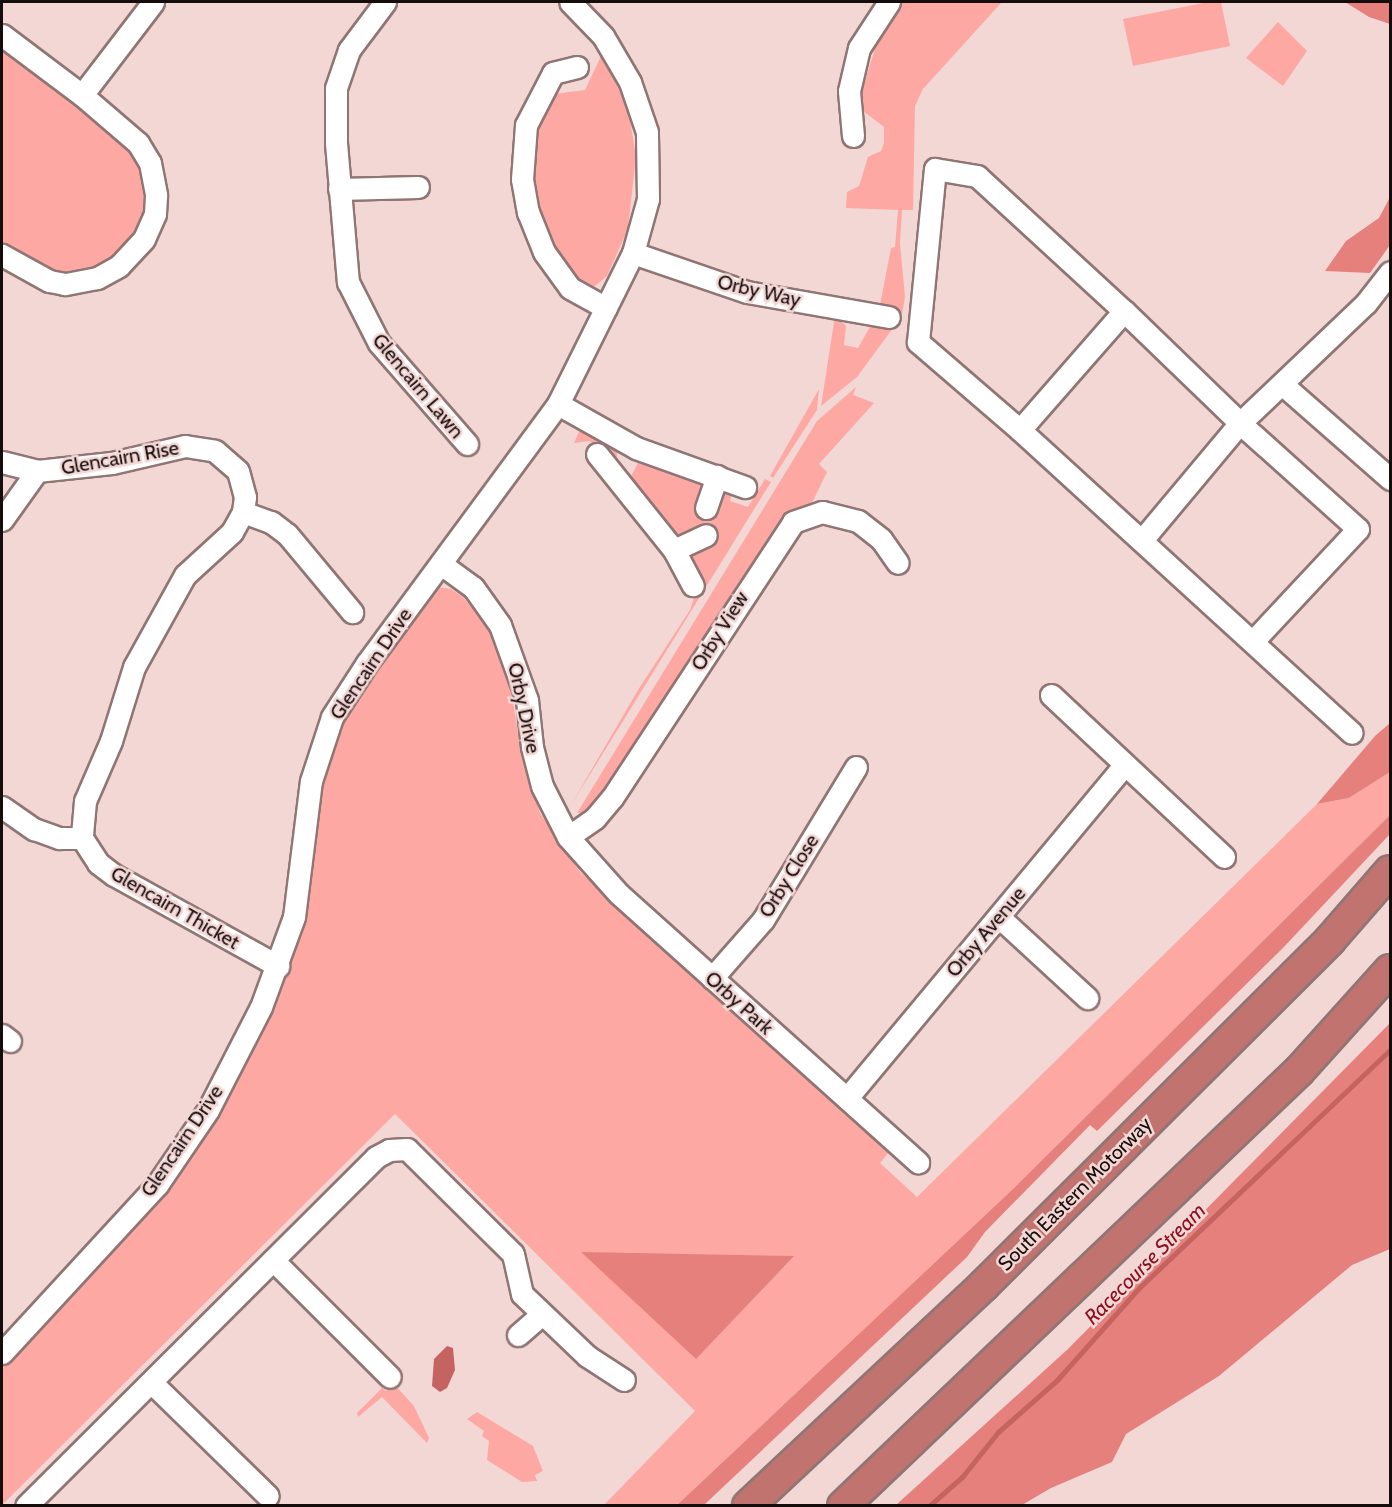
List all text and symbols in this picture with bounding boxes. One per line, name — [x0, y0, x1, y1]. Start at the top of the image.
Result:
street label: Orby Way — [715, 270, 803, 312]
street label: Glencairn Lawn — [367, 329, 469, 443]
street label: Glencairn Rise — [59, 436, 181, 480]
street label: Orby View — [686, 587, 754, 675]
street label: Glencairn Drive — [325, 604, 417, 724]
street label: Orby Drive — [503, 661, 545, 755]
street label: Orby Close — [754, 830, 824, 922]
street label: Glencairn Thicket — [106, 861, 244, 955]
street label: Orby Avenue — [941, 882, 1031, 982]
street label: Orby Park — [700, 966, 778, 1040]
street label: Glencairn Drive — [136, 1081, 228, 1201]
street label: South Eastern Motorway — [993, 1112, 1157, 1276]
water label: Racecourse Stream — [1079, 1198, 1211, 1330]

